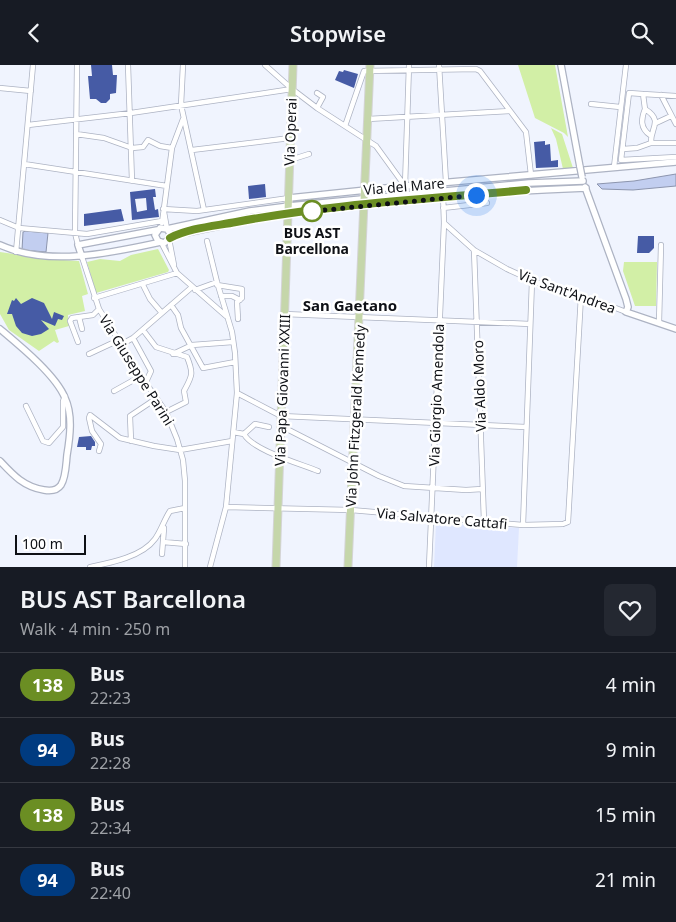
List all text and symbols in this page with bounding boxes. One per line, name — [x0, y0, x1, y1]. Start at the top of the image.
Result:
text: Stopwise — [290, 18, 386, 48]
icon: back — [20, 19, 48, 47]
icon: search — [628, 19, 656, 47]
street label: Via Operai — [279, 98, 301, 166]
street label: Via del Mare — [363, 173, 445, 199]
your location — [464, 183, 489, 208]
marker: BUS AST Barcellona — [301, 200, 323, 222]
place label: BUS AST Barcellona — [275, 223, 349, 258]
street label: Via Sant'Andrea — [516, 265, 618, 317]
district label: San Gaetano — [303, 295, 397, 315]
street label: Via Giuseppe Parini — [95, 311, 179, 429]
street label: Via Papa Giovanni XXIII — [270, 313, 294, 466]
street label: Via Giorgio Amendola — [424, 323, 448, 467]
street label: Via John Fitzgerald Kennedy — [341, 324, 369, 508]
street label: Via Aldo Moro — [468, 340, 490, 432]
street label: Via Salvatore Cattafi — [376, 503, 508, 533]
scale bar — [15, 532, 86, 555]
text: 100 m — [22, 534, 63, 553]
text: BUS AST Barcellona — [20, 582, 246, 615]
button: heart — [604, 584, 656, 636]
text: Walk · 4 min · 250 m — [20, 618, 170, 640]
text: Bus — [90, 661, 125, 687]
text: 4 min — [606, 672, 656, 698]
text: 138 — [32, 673, 63, 697]
text: 22:23 — [90, 687, 131, 709]
text: Bus — [90, 726, 125, 752]
text: 9 min — [606, 737, 656, 763]
text: 94 — [37, 738, 58, 762]
text: 22:28 — [90, 752, 131, 774]
text: Bus — [90, 791, 125, 817]
text: 15 min — [595, 802, 656, 828]
text: 138 — [32, 803, 63, 827]
text: 22:34 — [90, 817, 131, 839]
text: Bus — [90, 856, 125, 882]
text: 21 min — [595, 867, 656, 893]
text: 94 — [37, 868, 58, 892]
text: 22:40 — [90, 882, 131, 904]

